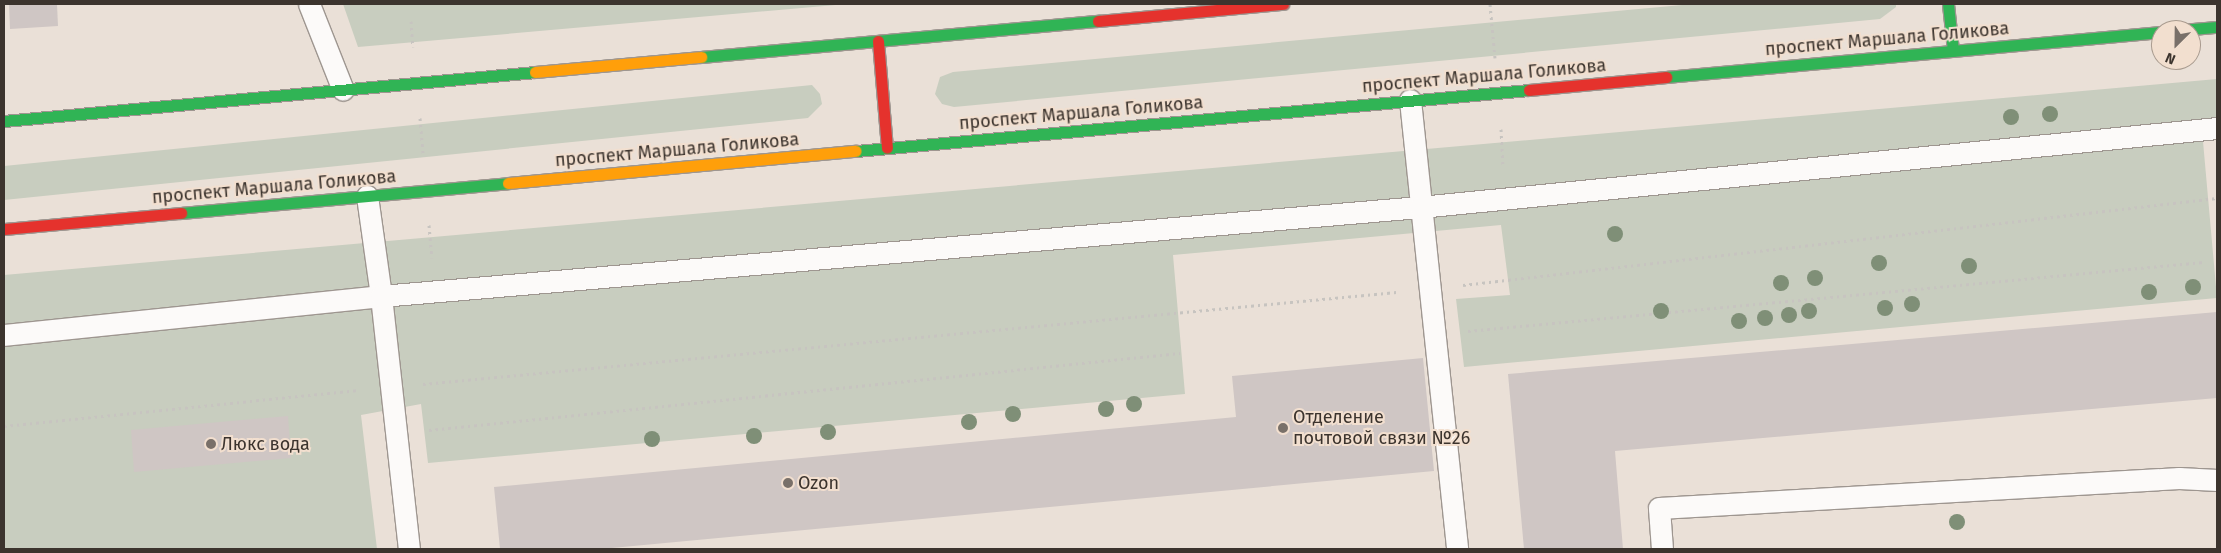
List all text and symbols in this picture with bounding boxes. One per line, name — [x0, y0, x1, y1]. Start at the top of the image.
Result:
street label: проспект Маршала Голикова — [1764, 18, 2010, 60]
north arrow — [2151, 20, 2201, 70]
text: N — [2163, 49, 2178, 68]
street label: проспект Маршала Голикова — [1361, 55, 1607, 97]
street label: проспект Маршала Голикова — [958, 92, 1204, 134]
street label: проспект Маршала Голикова — [554, 129, 800, 171]
street label: проспект Маршала Голикова — [151, 166, 397, 208]
place label: Отделение почтовой связи №26 — [1293, 407, 1470, 449]
marker: Отделение почтовой связи №26 — [1277, 422, 1289, 434]
place label: Люкс вода — [221, 433, 310, 455]
marker: Люкс вода — [205, 438, 217, 450]
place label: Ozon — [798, 472, 839, 494]
marker: Ozon — [782, 477, 794, 489]

